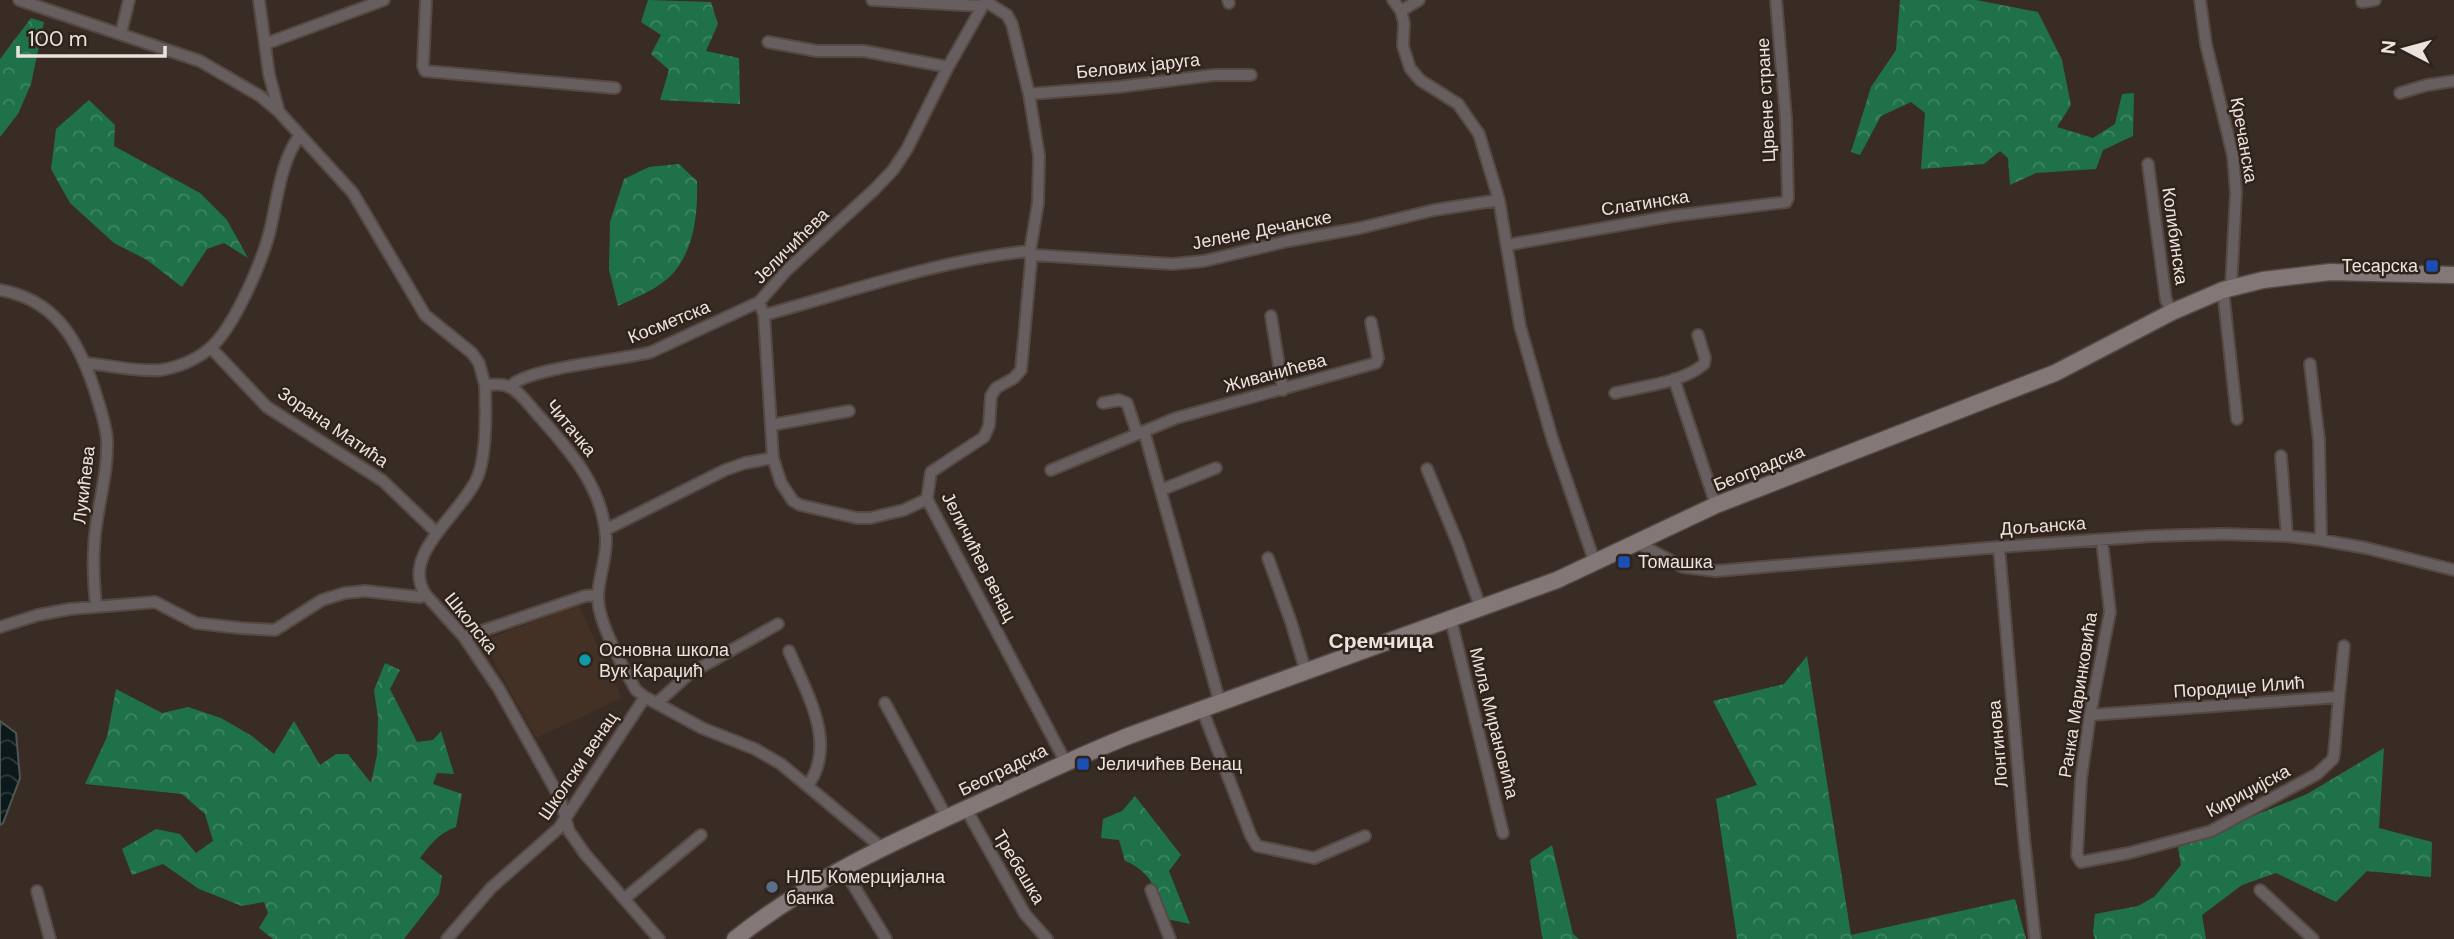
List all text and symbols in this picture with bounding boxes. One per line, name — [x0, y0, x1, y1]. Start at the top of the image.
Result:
scale bar — [18, 14, 164, 58]
north arrow — [2370, 14, 2440, 84]
text: 100 m — [28, 25, 88, 53]
street label: Црвене стране — [1751, 37, 1781, 163]
text: N — [2375, 39, 2402, 55]
street label: Белових јаруга — [1075, 47, 1202, 84]
street label: Кречанска — [2225, 95, 2264, 186]
street label: Слатинска — [1599, 184, 1692, 222]
street label: Колибинска — [2156, 186, 2194, 287]
street label: Јеличићева — [748, 202, 835, 289]
street label: Јелене Дечанске — [1190, 205, 1334, 255]
place label: Тесарска — [2342, 254, 2419, 278]
marker: Тесарска — [2424, 258, 2440, 274]
street label: Косметска — [624, 294, 715, 349]
street label: Живанићева — [1221, 348, 1330, 398]
street label: Зорана Матића — [273, 381, 394, 474]
street label: Читачка — [540, 394, 602, 462]
street label: Београдска — [1710, 438, 1809, 497]
street label: Лукићева — [67, 444, 101, 525]
street label: Јеличићев венац — [936, 488, 1022, 626]
street label: Дољанска — [1999, 511, 2088, 541]
place label: Томашка — [1638, 550, 1714, 574]
marker: Томашка — [1616, 554, 1632, 570]
street label: Школска — [439, 587, 504, 659]
street label: Ранка Маринковића — [2053, 609, 2103, 780]
district label: Сремчица — [1329, 627, 1434, 655]
place label: Основна школа Вук Караџић — [599, 638, 730, 683]
street label: Мила Мирановића — [1464, 645, 1525, 802]
marker: Основна школа Вук Караџић — [577, 652, 593, 668]
street label: Породице Илић — [2173, 670, 2305, 704]
street label: Лонгинова — [1982, 698, 2014, 789]
street label: Школски венац — [533, 707, 623, 825]
street label: Београдска — [954, 738, 1052, 802]
place label: Јеличићев Венац — [1097, 752, 1242, 776]
marker: Јеличићев Венац — [1075, 756, 1091, 772]
street label: Кириџијска — [2202, 758, 2295, 823]
street label: Требешка — [987, 825, 1051, 909]
place label: НЛБ Комерцијална банка — [786, 865, 946, 910]
marker: НЛБ Комерцијална банка — [764, 879, 780, 895]

